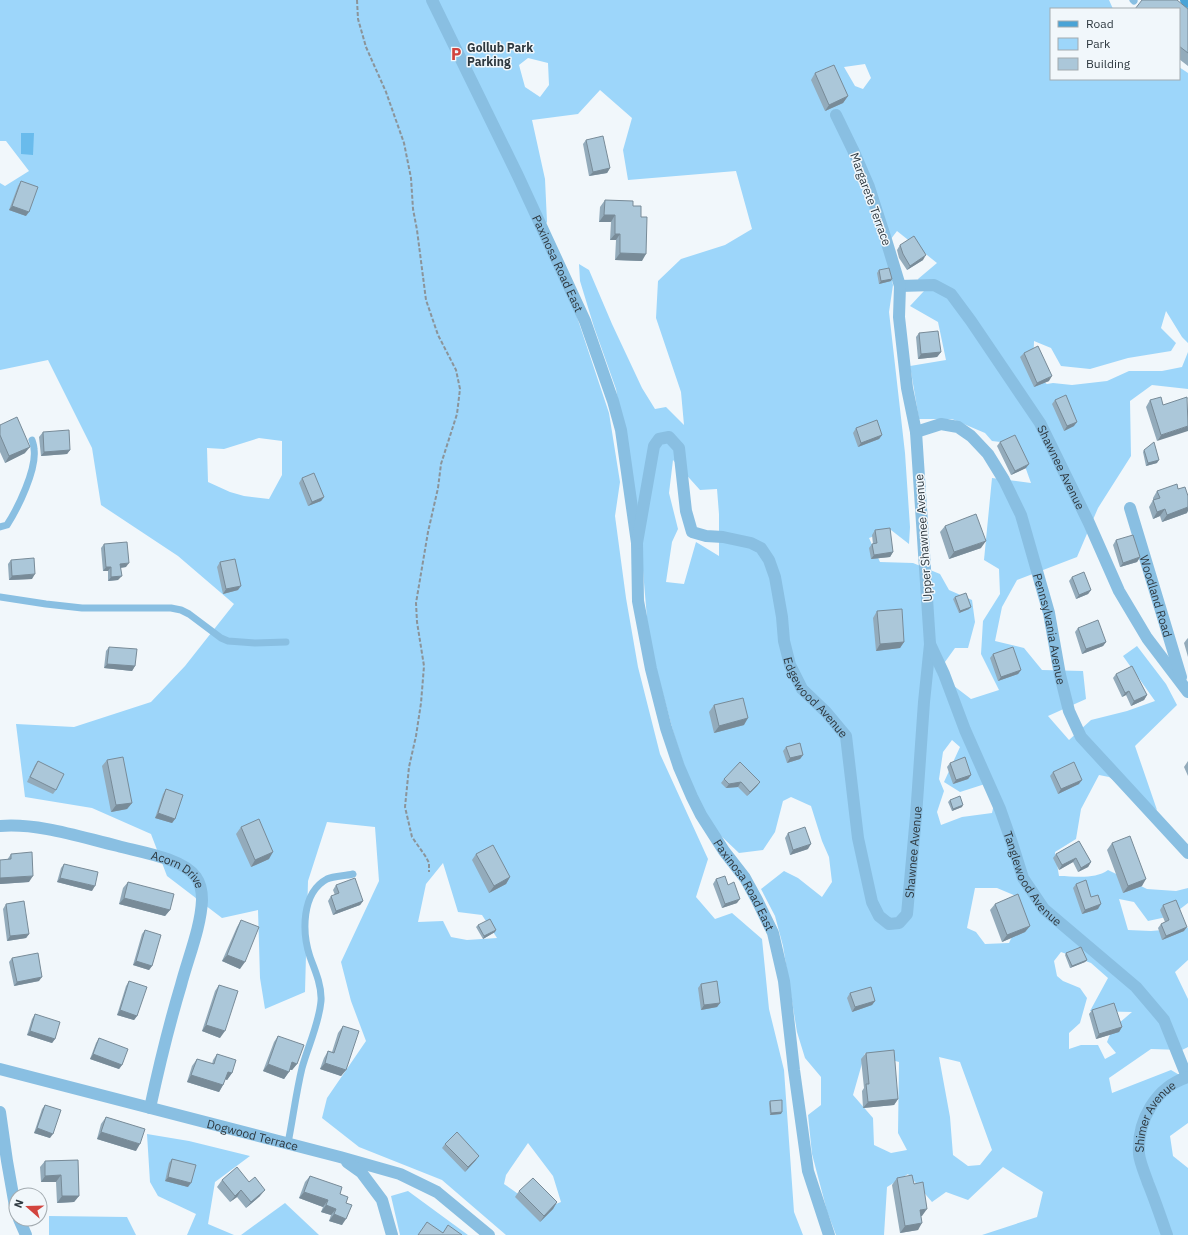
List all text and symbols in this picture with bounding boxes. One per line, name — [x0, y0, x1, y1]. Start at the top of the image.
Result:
legend — [1050, 8, 1180, 80]
text: Road — [1086, 16, 1114, 31]
text: Park — [1086, 36, 1111, 51]
place label: Gollub Park Parking — [467, 40, 533, 69]
parking icon: Gollub Park Parking — [448, 46, 464, 62]
text: Building — [1086, 56, 1131, 71]
street label: Margarete Terrace — [847, 150, 895, 248]
street label: Paxinosa Road East — [529, 212, 587, 314]
street label: Shawnee Avenue — [1035, 422, 1089, 512]
street label: Upper Shawnee Avenue — [911, 473, 935, 602]
street label: Woodland Road — [1137, 553, 1176, 639]
street label: Pennsylvania Avenue — [1030, 571, 1070, 686]
street label: Edgewood Avenue — [781, 655, 852, 741]
street label: Shawnee Avenue — [901, 805, 924, 899]
street label: Tanglewood Avenue — [1001, 829, 1066, 929]
street label: Paxinosa Road East — [711, 836, 778, 933]
street label: Acorn Drive — [149, 847, 208, 890]
street label: Shimer Avenue — [1131, 1077, 1179, 1152]
street label: Dogwood Terrace — [205, 1115, 300, 1154]
north arrow — [8, 1187, 48, 1227]
text: N — [11, 1197, 27, 1210]

